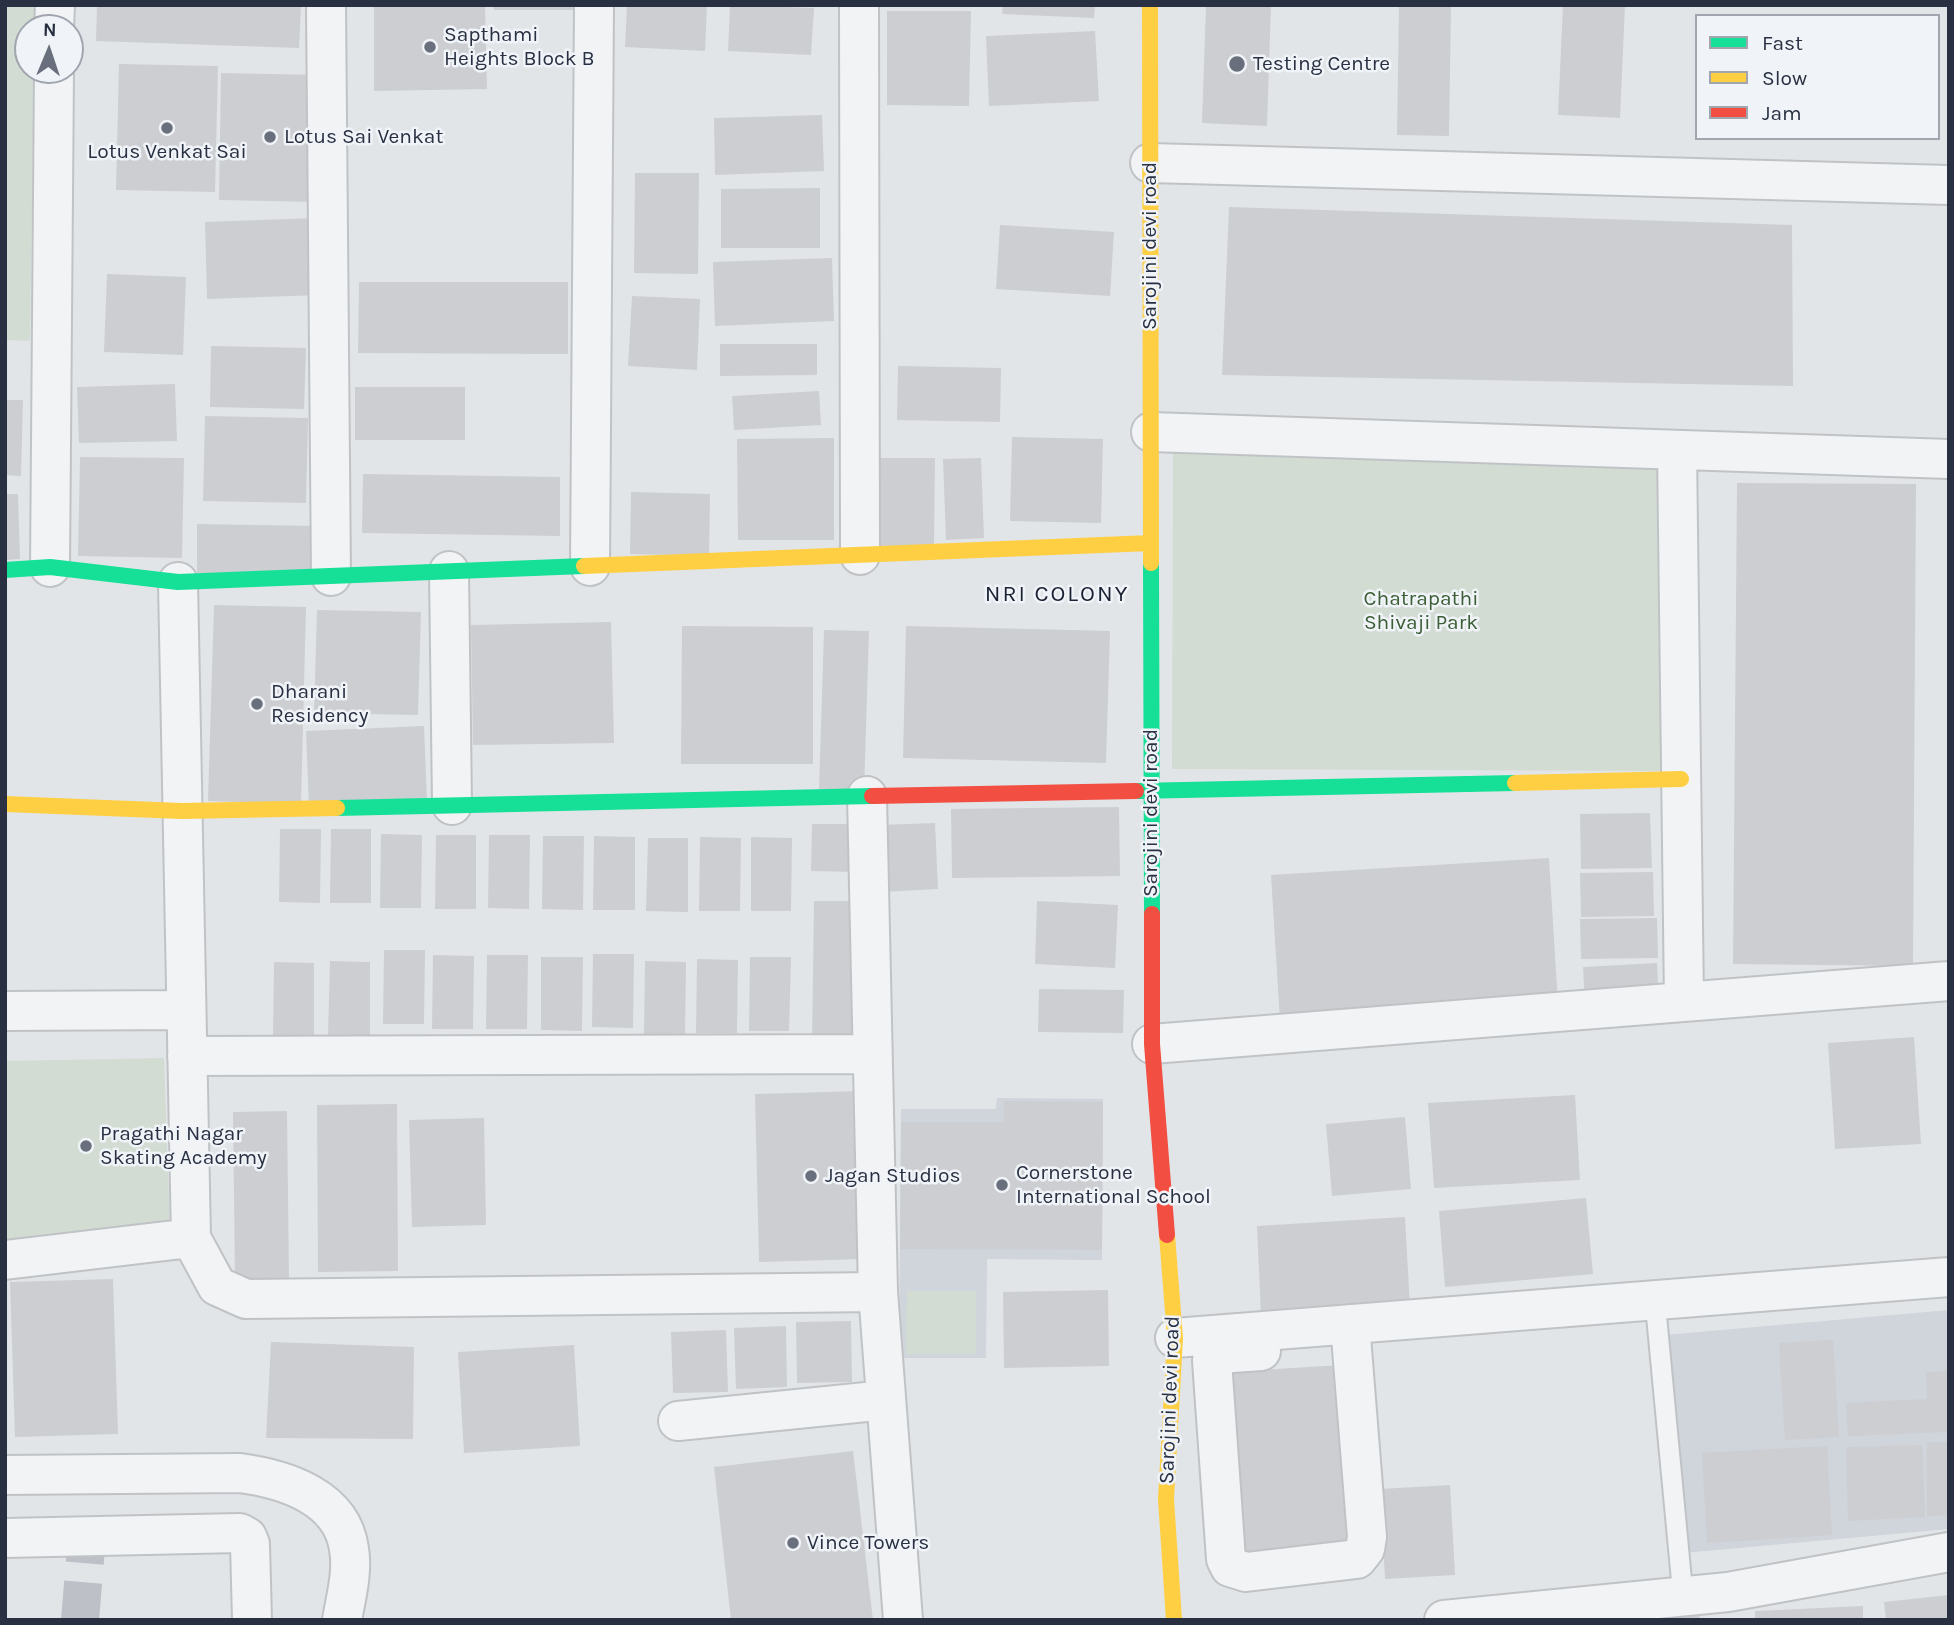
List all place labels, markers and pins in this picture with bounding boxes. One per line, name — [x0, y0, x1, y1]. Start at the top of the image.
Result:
place label: Sapthami Heights Block B — [444, 22, 595, 72]
marker: Sapthami Heights Block B — [422, 39, 438, 55]
place label: Testing Centre — [1253, 51, 1390, 77]
marker: Testing Centre — [1227, 54, 1247, 74]
marker: Lotus Venkat Sai — [159, 120, 175, 136]
place label: Lotus Sai Venkat — [284, 124, 443, 150]
marker: Lotus Sai Venkat — [262, 129, 278, 145]
place label: Lotus Venkat Sai — [87, 139, 247, 165]
place label: Dharani Residency — [271, 679, 368, 729]
marker: Dharani Residency — [249, 696, 265, 712]
place label: Pragathi Nagar Skating Academy — [100, 1121, 267, 1171]
marker: Pragathi Nagar Skating Academy — [78, 1138, 94, 1154]
place label: Cornerstone International School — [1016, 1160, 1211, 1210]
place label: Jagan Studios — [825, 1163, 961, 1189]
marker: Jagan Studios — [803, 1168, 819, 1184]
marker: Cornerstone International School — [994, 1177, 1010, 1193]
place label: Vince Towers — [807, 1530, 929, 1556]
marker: Vince Towers — [785, 1535, 801, 1551]

